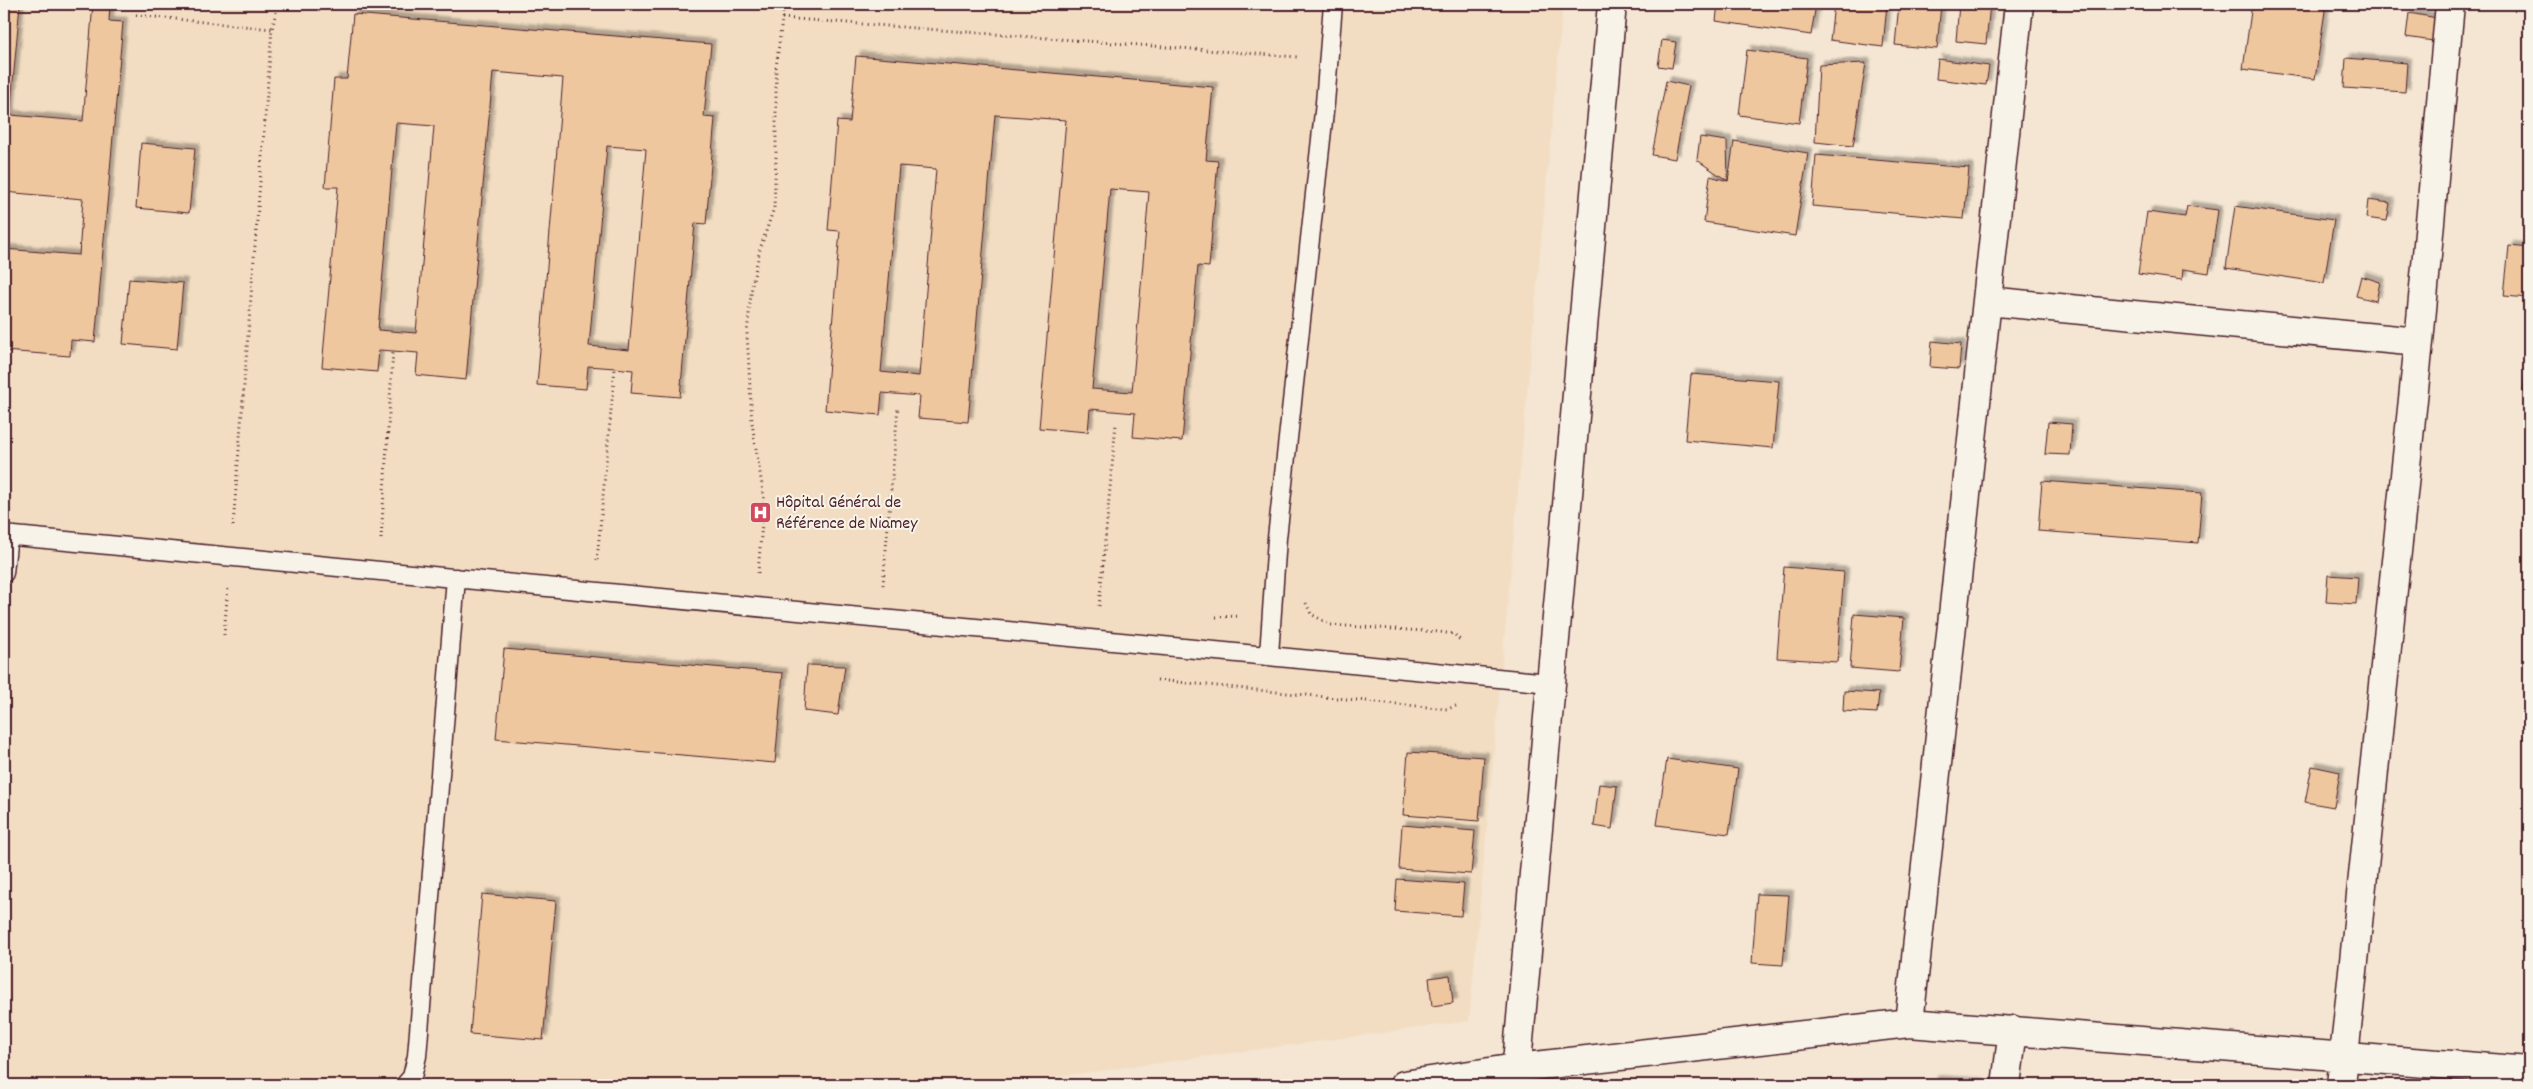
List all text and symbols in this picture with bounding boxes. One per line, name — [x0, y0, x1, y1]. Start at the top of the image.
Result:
place label: Hôpital Général de Référence de Niamey — [776, 491, 918, 537]
hospital icon: Hôpital Général de Référence de Niamey — [748, 501, 772, 525]

